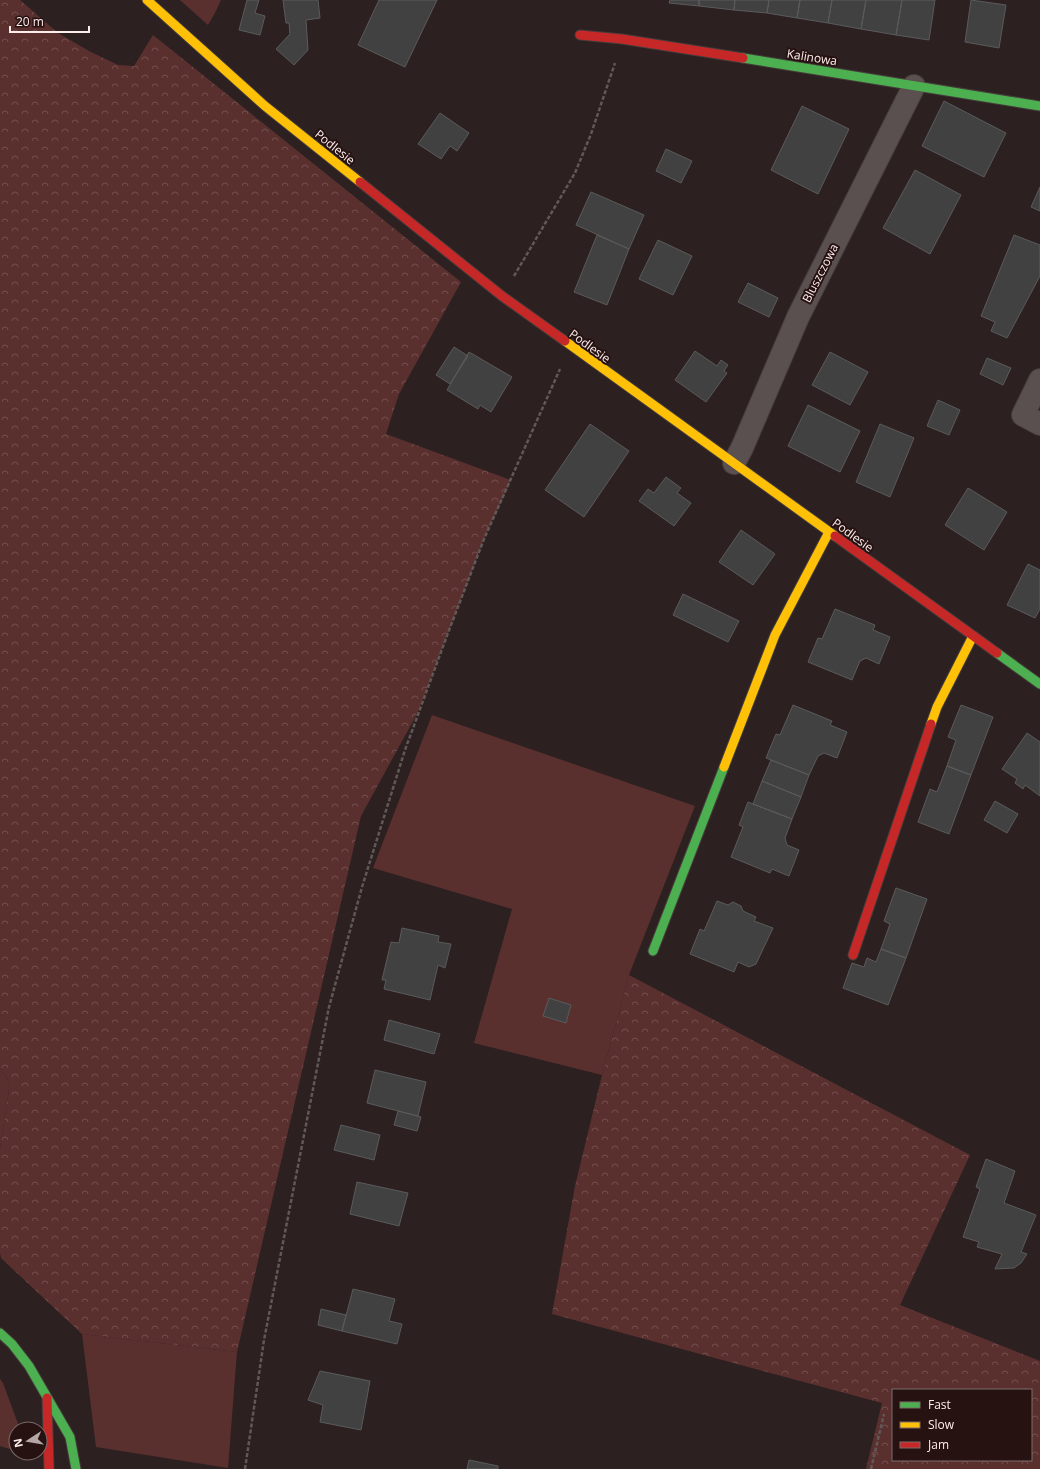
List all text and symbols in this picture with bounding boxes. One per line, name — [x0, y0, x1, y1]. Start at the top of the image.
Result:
scale bar — [10, 8, 89, 34]
text: 20 m — [16, 13, 44, 30]
street label: Kalinowa — [786, 45, 838, 69]
street label: Podlesie — [311, 126, 359, 169]
street label: Bluszczowa — [798, 241, 842, 305]
street label: Podlesie — [566, 325, 614, 367]
street label: Podlesie — [829, 514, 877, 556]
legend — [892, 1389, 1032, 1461]
text: Fast — [928, 1396, 951, 1413]
text: Slow — [928, 1416, 955, 1433]
north arrow — [8, 1421, 48, 1461]
text: Jam — [927, 1436, 949, 1453]
text: N — [9, 1437, 26, 1449]

